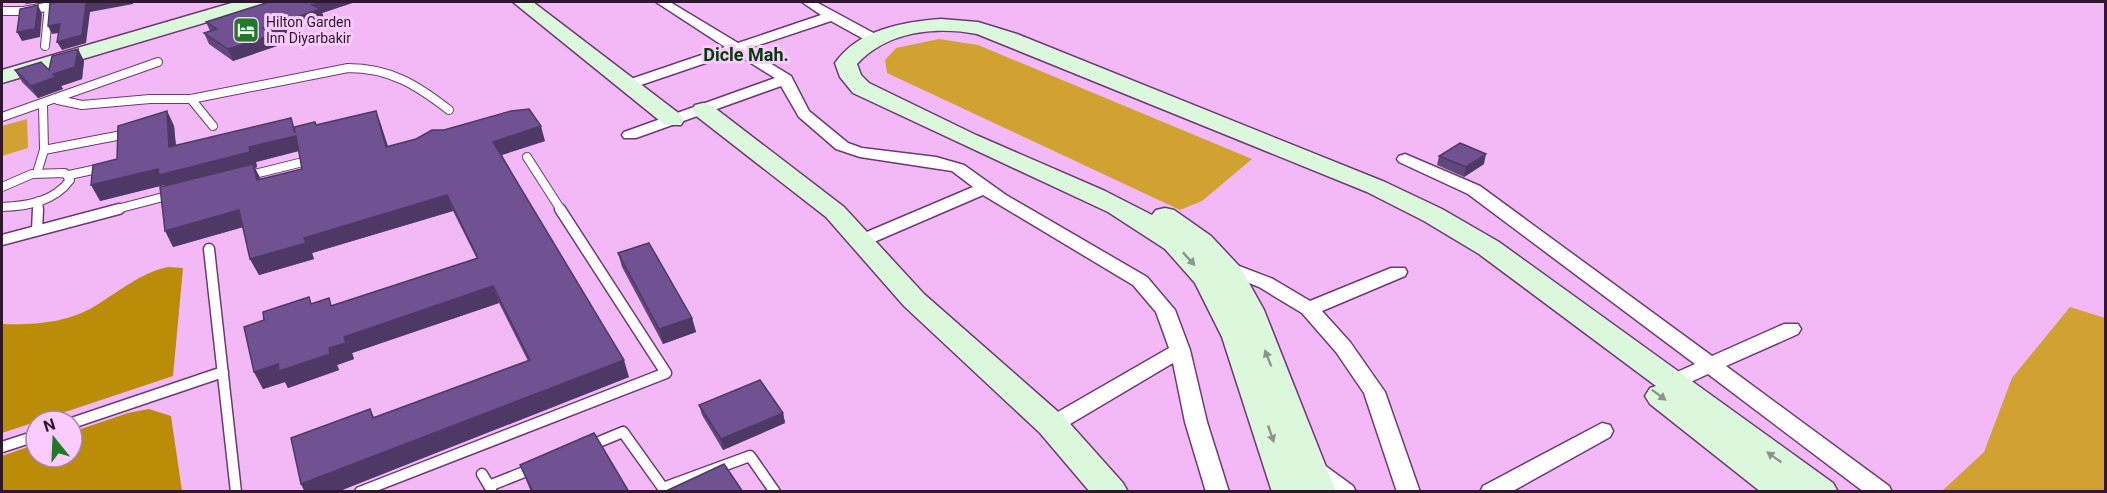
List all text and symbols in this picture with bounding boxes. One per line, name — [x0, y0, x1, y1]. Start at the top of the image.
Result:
place label: Hilton Garden Inn Diyarbakir — [266, 14, 351, 46]
hotel icon: Hilton Garden Inn Diyarbakir — [231, 15, 261, 45]
district label: Dicle Mah. — [703, 44, 789, 65]
one-way arrow — [1182, 251, 1195, 266]
one-way arrow — [1263, 349, 1273, 367]
one-way arrow — [1651, 388, 1666, 400]
north arrow — [24, 409, 84, 469]
text: N — [41, 414, 58, 436]
one-way arrow — [1266, 425, 1276, 443]
one-way arrow — [1766, 451, 1782, 463]

